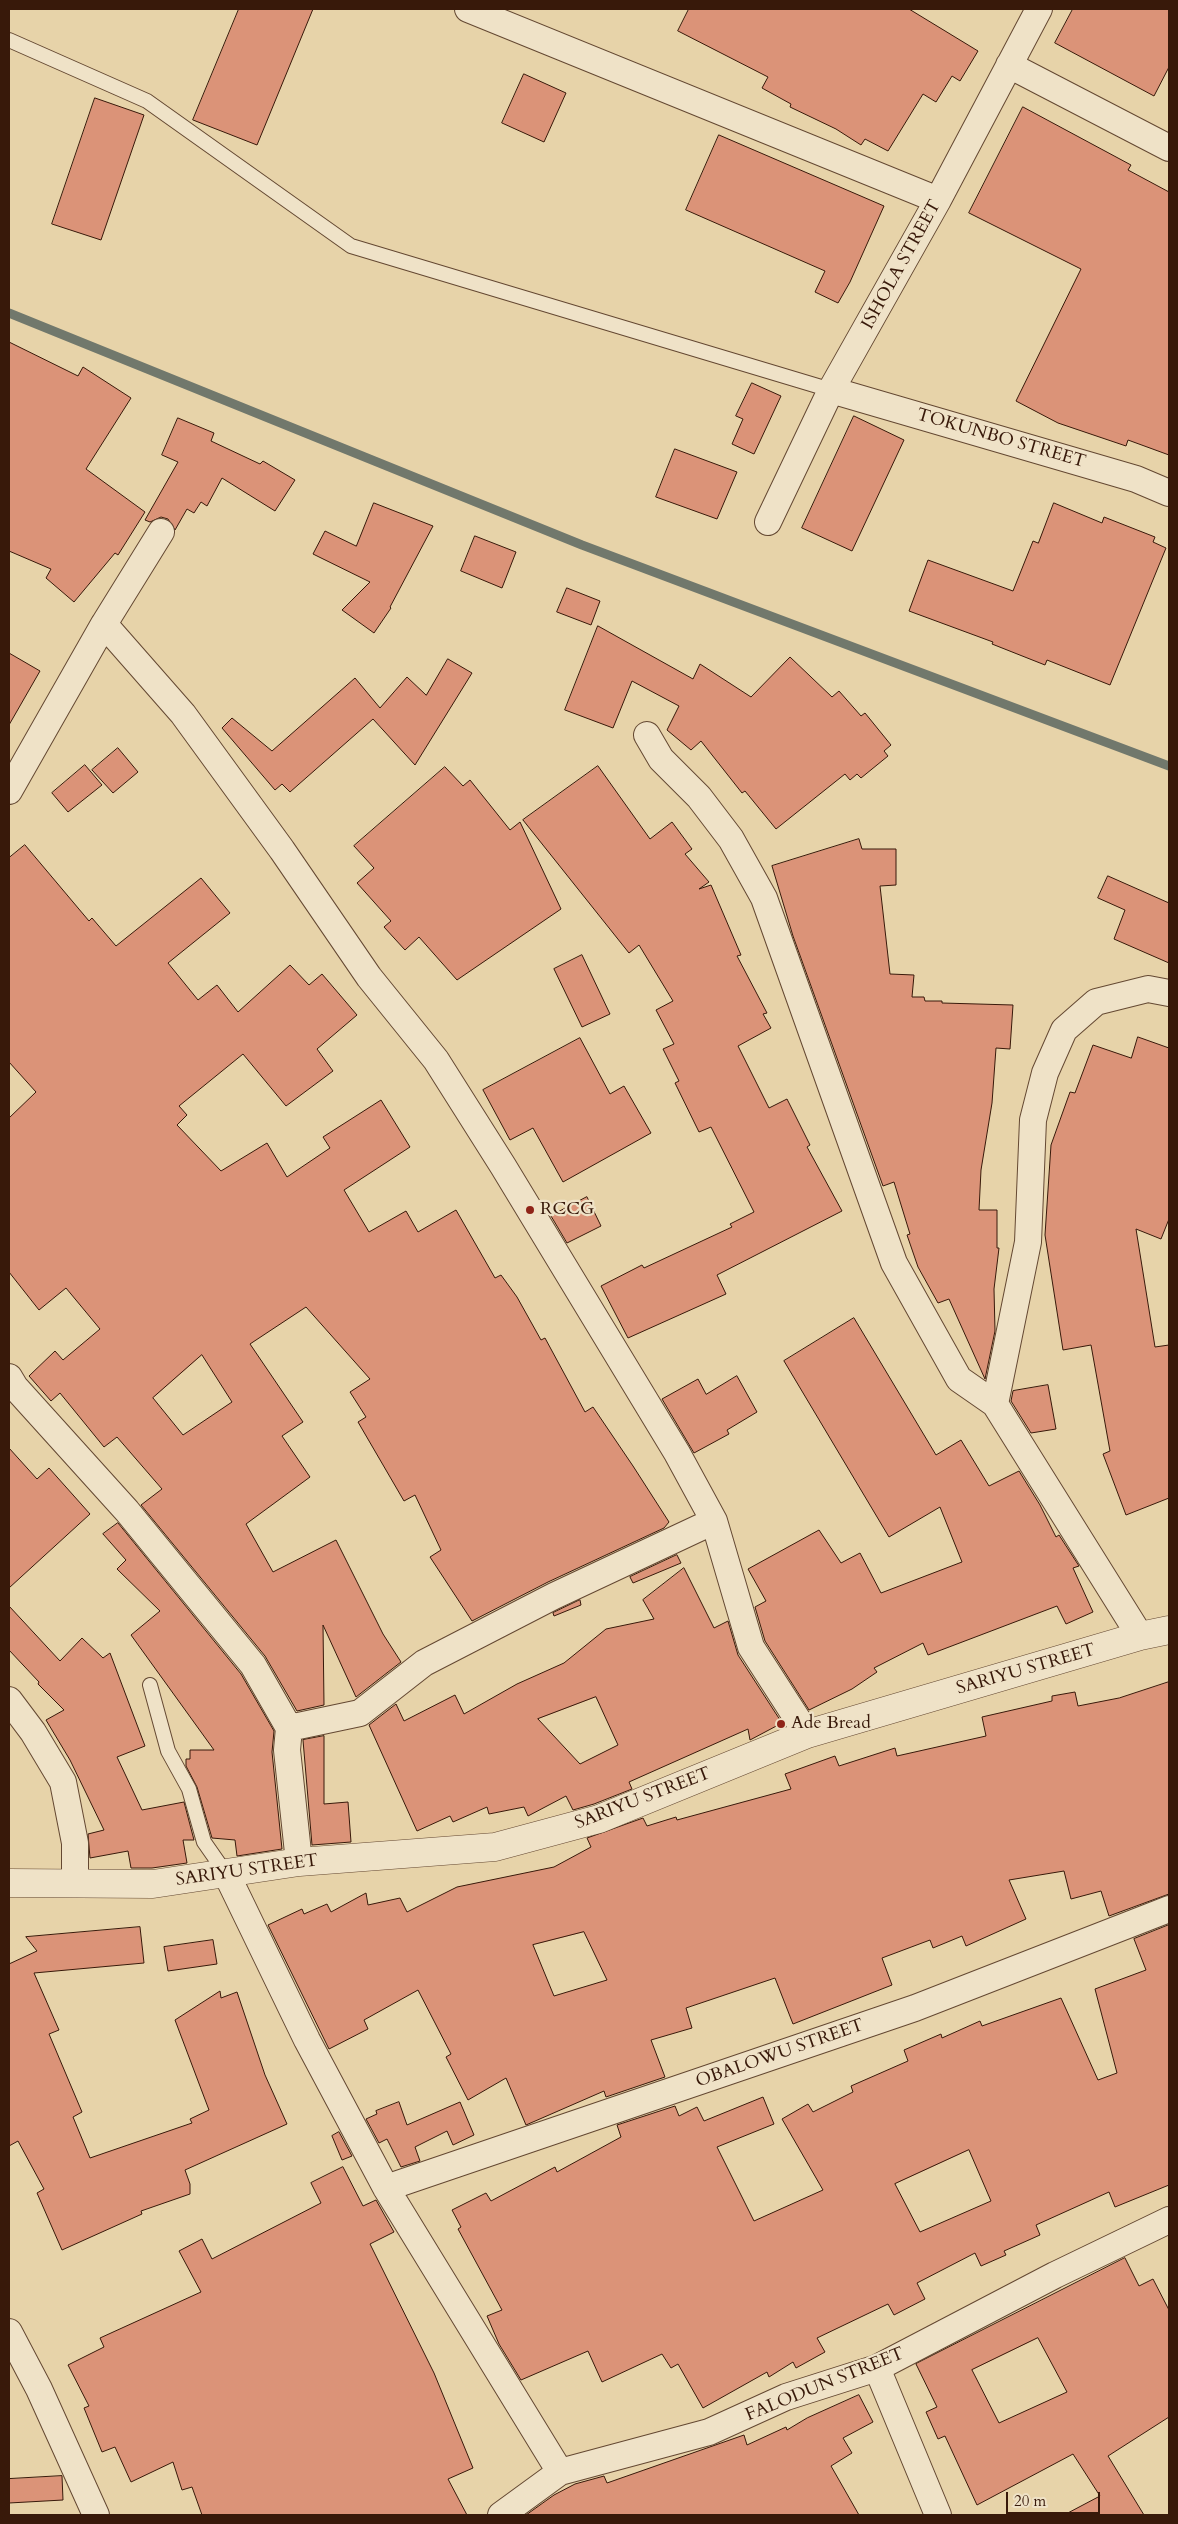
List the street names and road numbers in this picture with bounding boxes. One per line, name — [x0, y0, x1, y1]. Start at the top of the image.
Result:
street label: ISHOLA STREET — [858, 197, 946, 333]
street label: TOKUNBO STREET — [914, 405, 1088, 473]
street label: SARIYU STREET — [954, 1640, 1098, 1700]
street label: SARIYU STREET — [572, 1763, 714, 1835]
street label: SARIYU STREET — [174, 1850, 320, 1892]
street label: OBALOWU STREET — [693, 2015, 867, 2093]
street label: FALODUN STREET — [743, 2343, 907, 2427]

